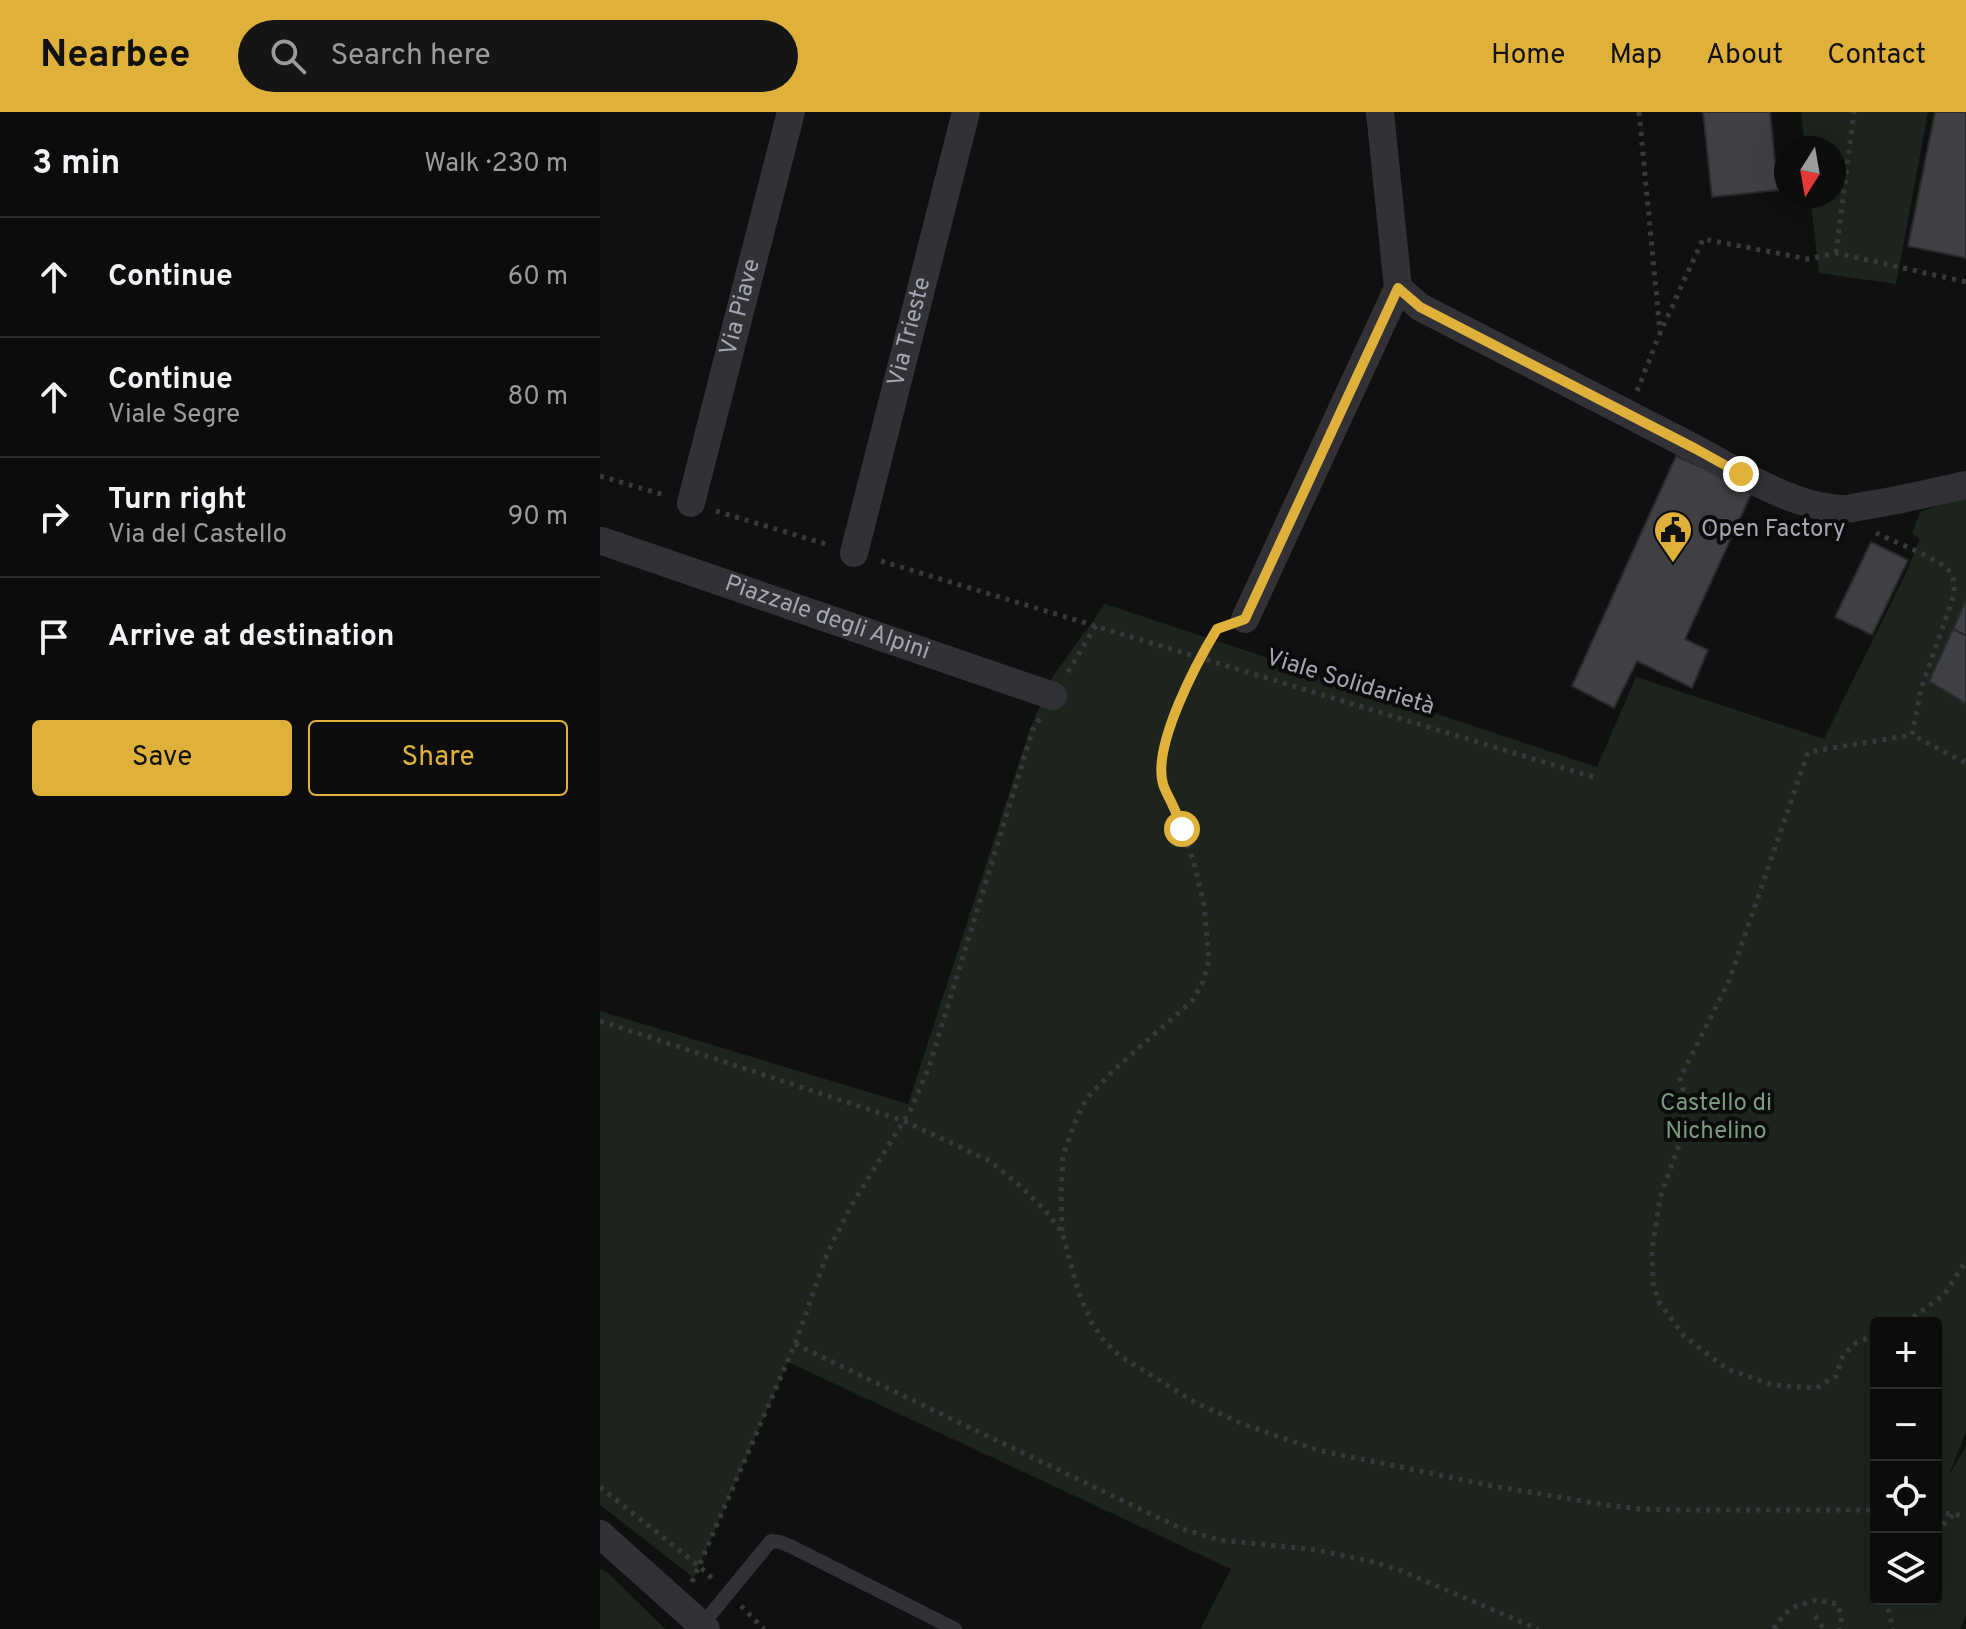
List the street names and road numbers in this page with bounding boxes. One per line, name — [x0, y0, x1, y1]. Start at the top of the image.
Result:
street label: Via Piave — [714, 256, 768, 359]
street label: Via Trieste — [882, 274, 938, 390]
street label: Piazzale degli Alpini — [721, 569, 934, 667]
street label: Viale Solidarietà — [1262, 643, 1438, 723]

